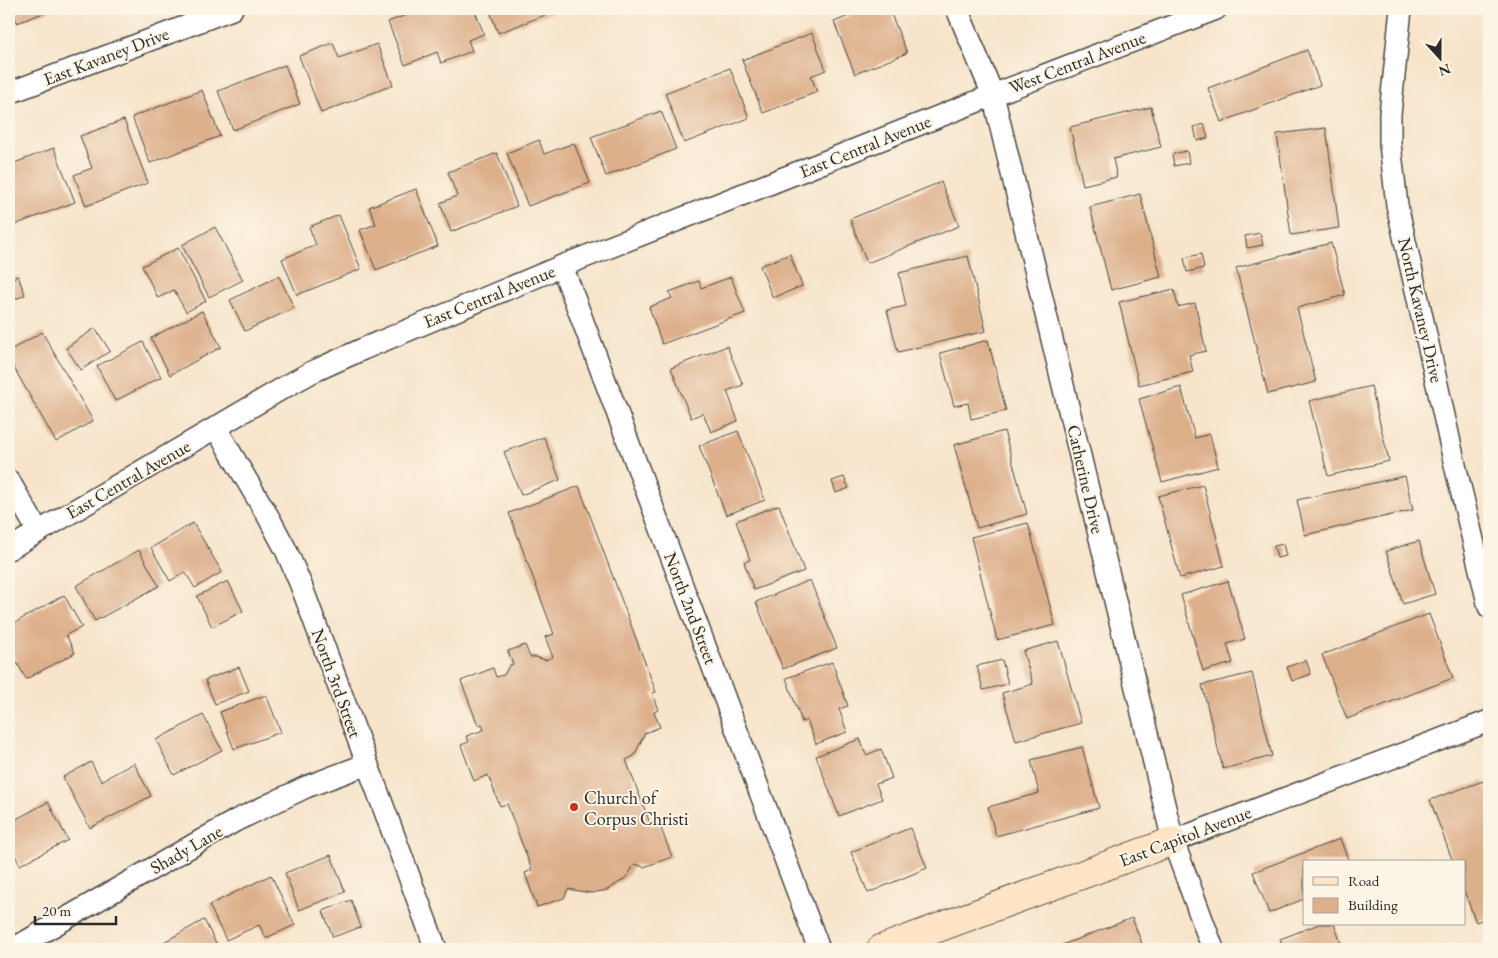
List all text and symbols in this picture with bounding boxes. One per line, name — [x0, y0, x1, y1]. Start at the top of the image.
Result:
street label: East Kavaney Drive — [40, 22, 172, 90]
street label: West Central Avenue — [1005, 25, 1149, 99]
north arrow — [1416, 32, 1466, 82]
text: N — [1436, 60, 1453, 81]
street label: East Central Avenue — [796, 109, 934, 183]
street label: North Kavaney Drive — [1393, 235, 1449, 385]
street label: East Central Avenue — [420, 259, 558, 333]
street label: Catherine Drive — [1062, 422, 1110, 536]
street label: East Central Avenue — [62, 434, 194, 524]
street label: North 2nd Street — [659, 549, 723, 668]
street label: North 3rd Street — [307, 625, 368, 741]
place label: Church of Corpus Christi — [584, 786, 689, 830]
street label: East Capitol Avenue — [1116, 800, 1254, 872]
marker: Church of Corpus Christi — [568, 801, 580, 813]
street label: Shady Lane — [146, 819, 226, 879]
legend — [1303, 860, 1466, 926]
text: Road — [1348, 871, 1380, 890]
scale bar — [35, 893, 116, 925]
text: Building — [1348, 895, 1398, 914]
text: 20 m — [42, 901, 71, 920]

